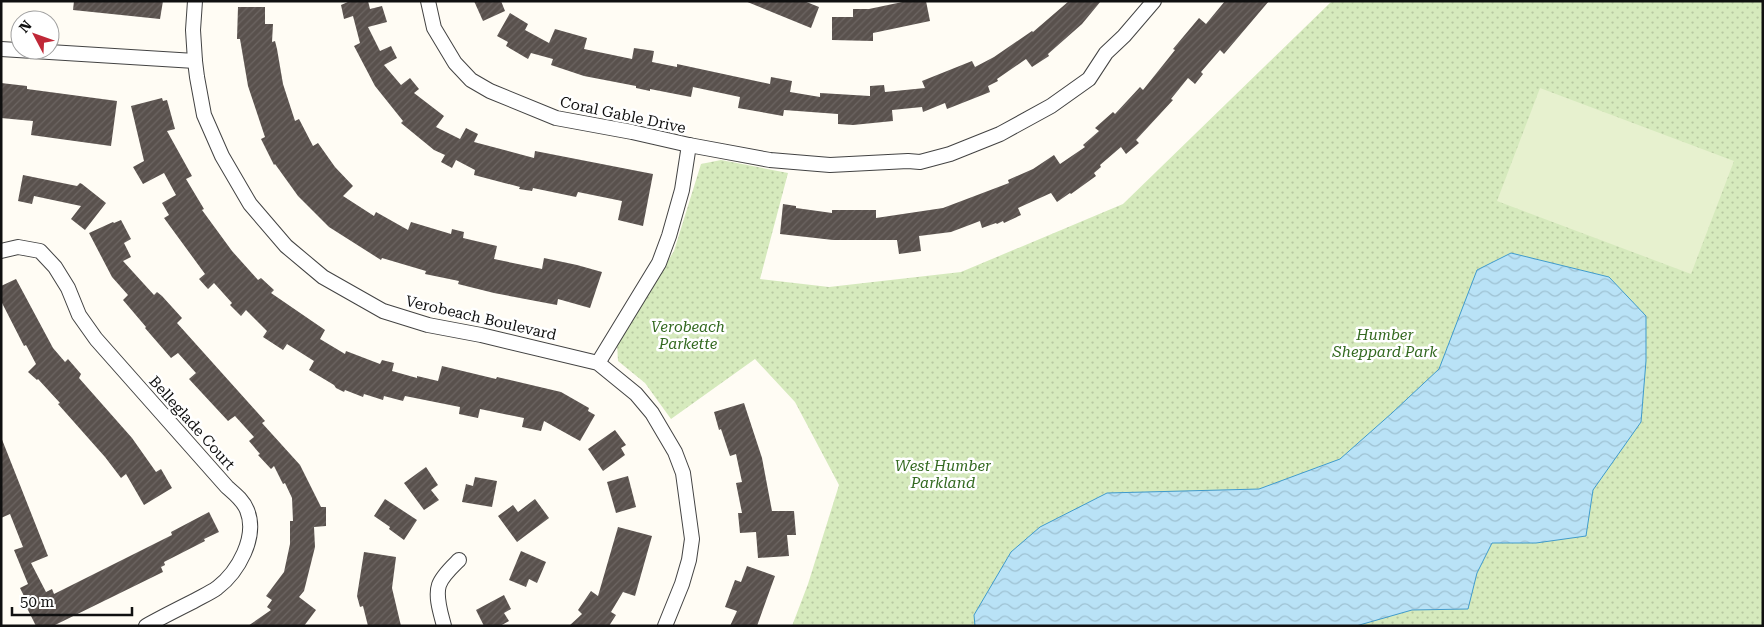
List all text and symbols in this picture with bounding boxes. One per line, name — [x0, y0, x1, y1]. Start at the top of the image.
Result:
north arrow — [10, 10, 60, 60]
text: N — [16, 17, 35, 36]
street label: Coral Gable Drive — [558, 93, 688, 137]
street label: Verobeach Boulevard — [404, 292, 559, 344]
park label: Verobeach Parkette — [651, 318, 725, 353]
park label: Humber Sheppard Park — [1332, 326, 1438, 361]
street label: Belleglade Court — [145, 372, 239, 474]
park label: West Humber Parkland — [895, 457, 992, 492]
scale bar — [12, 584, 132, 616]
text: 50 m — [20, 593, 55, 611]

